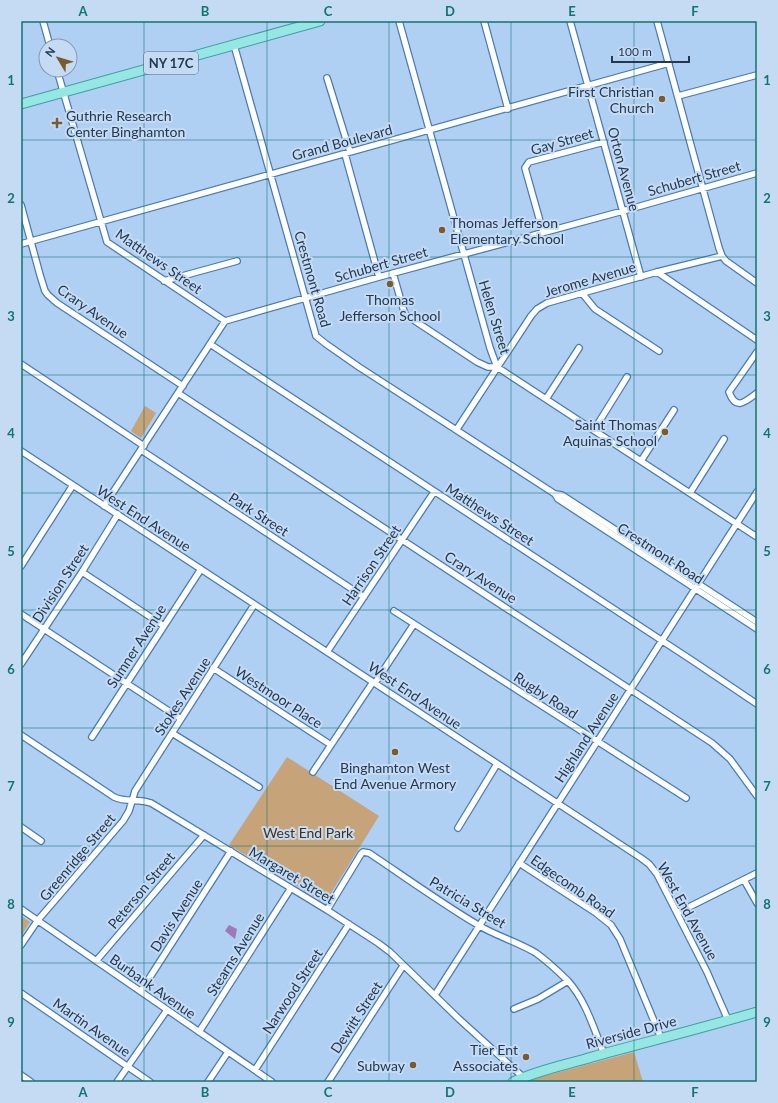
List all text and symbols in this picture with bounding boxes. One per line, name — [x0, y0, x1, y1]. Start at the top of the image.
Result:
text: A — [77, 3, 88, 19]
text: B — [201, 3, 210, 19]
text: C — [324, 3, 333, 19]
text: D — [445, 3, 455, 19]
text: E — [568, 3, 576, 19]
text: F — [691, 3, 699, 19]
north arrow — [38, 38, 78, 78]
scale bar — [612, 38, 689, 64]
text: N — [42, 44, 57, 59]
text: 100 m — [618, 44, 652, 59]
road number: NY 17C — [144, 52, 198, 74]
text: 1 — [7, 72, 15, 88]
text: 1 — [763, 72, 771, 88]
place label: First Christian Church — [568, 83, 654, 116]
marker: First Christian Church — [657, 94, 667, 104]
place label: Guthrie Research Center Binghamton — [66, 107, 185, 140]
marker: Guthrie Research Center Binghamton — [51, 117, 63, 129]
street label: Grand Boulevard — [290, 120, 394, 164]
street label: Gay Street — [529, 124, 595, 158]
street label: Orton Avenue — [605, 125, 643, 213]
street label: Schubert Street — [646, 157, 742, 199]
text: 2 — [7, 190, 15, 206]
text: 2 — [763, 190, 771, 206]
place label: Thomas Jefferson Elementary School — [450, 214, 564, 247]
street label: Matthews Street — [112, 225, 206, 297]
marker: Thomas Jefferson Elementary School — [437, 225, 447, 235]
street label: Crestmont Road — [291, 229, 335, 329]
street label: Schubert Street — [333, 243, 429, 285]
street label: Jerome Avenue — [542, 258, 638, 300]
street label: Helen Street — [476, 278, 514, 356]
marker: Thomas Jefferson School — [385, 279, 395, 289]
street label: Crary Avenue — [54, 280, 132, 342]
place label: Thomas Jefferson School — [339, 291, 441, 324]
text: 3 — [7, 308, 15, 324]
text: 3 — [763, 308, 771, 324]
place label: Saint Thomas Aquinas School — [563, 416, 657, 449]
text: 4 — [7, 425, 15, 441]
text: 4 — [763, 425, 771, 441]
marker: Saint Thomas Aquinas School — [660, 427, 670, 437]
street label: Matthews Street — [443, 479, 537, 549]
street label: West End Avenue — [94, 481, 194, 555]
street label: Park Street — [226, 488, 292, 540]
street label: Crestmont Road — [615, 519, 707, 587]
street label: Harrison Street — [338, 522, 404, 608]
street label: Division Street — [28, 541, 92, 625]
text: 5 — [7, 543, 15, 559]
text: 5 — [763, 543, 771, 559]
street label: Crary Avenue — [442, 547, 520, 607]
street label: Sumner Avenue — [103, 601, 169, 691]
street label: Stokes Avenue — [150, 654, 214, 738]
street label: West End Avenue — [365, 658, 465, 732]
text: 6 — [7, 661, 15, 677]
text: 6 — [763, 661, 771, 677]
street label: Westmoor Place — [232, 662, 326, 732]
street label: Rugby Road — [511, 668, 581, 722]
street label: Highland Avenue — [550, 689, 622, 785]
marker: Binghamton West End Avenue Armory — [390, 747, 400, 757]
place label: Binghamton West End Avenue Armory — [334, 759, 457, 792]
text: 7 — [7, 778, 15, 794]
text: 7 — [763, 778, 771, 794]
street label: Greenridge Street — [36, 810, 118, 904]
park label: West End Park — [263, 824, 354, 841]
street label: Margaret Street — [246, 843, 338, 907]
street label: Peterson Street — [104, 848, 178, 932]
street label: Edgecomb Road — [528, 851, 618, 921]
street label: West End Avenue — [654, 859, 722, 963]
street label: Patricia Street — [427, 873, 509, 931]
street label: Davis Avenue — [146, 875, 206, 955]
text: 8 — [7, 896, 15, 912]
text: 8 — [763, 896, 771, 912]
street label: Stearns Avenue — [203, 909, 267, 999]
street label: Narwood Street — [258, 945, 326, 1037]
street label: Burbank Avenue — [107, 950, 199, 1022]
street label: Dewitt Street — [326, 978, 386, 1056]
street label: Martin Avenue — [50, 994, 134, 1060]
street label: Riverside Drive — [584, 1012, 678, 1052]
text: 9 — [7, 1014, 15, 1030]
text: 9 — [763, 1014, 771, 1030]
place label: Tier Ent Associates — [453, 1041, 518, 1074]
marker: Tier Ent Associates — [521, 1052, 531, 1062]
place label: Subway — [357, 1057, 406, 1074]
marker: Subway — [408, 1060, 418, 1070]
text: A — [77, 1084, 88, 1100]
text: B — [201, 1084, 210, 1100]
text: C — [324, 1084, 333, 1100]
text: D — [445, 1084, 455, 1100]
text: E — [568, 1084, 576, 1100]
text: F — [691, 1084, 699, 1100]

